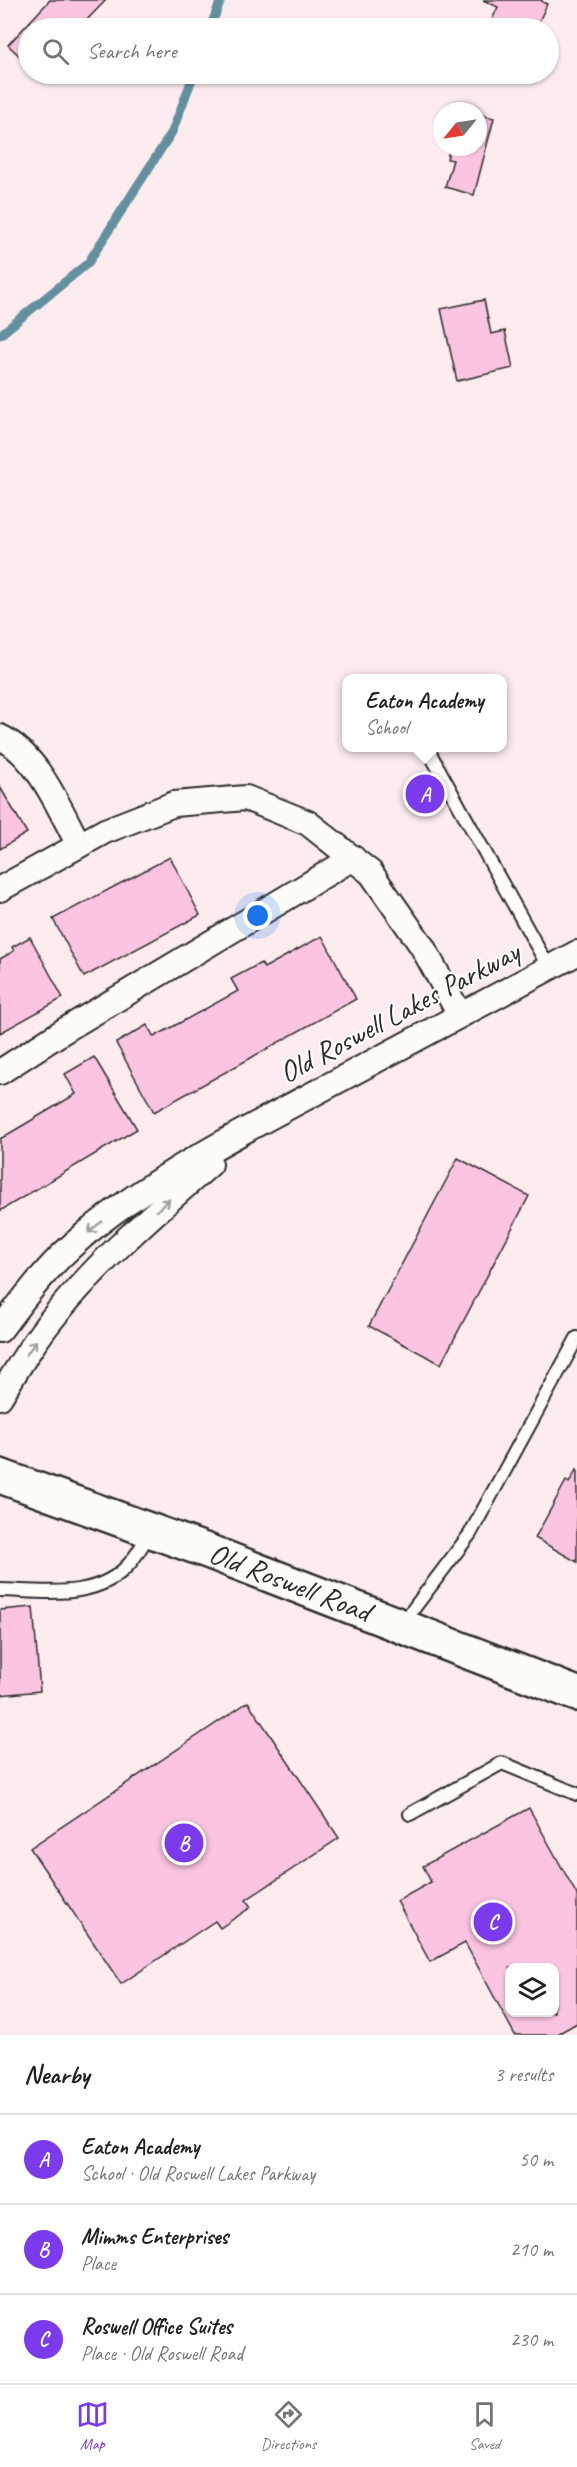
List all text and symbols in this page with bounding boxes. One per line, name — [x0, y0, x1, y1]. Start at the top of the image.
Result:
search box — [18, 18, 559, 84]
icon: search — [39, 35, 72, 68]
text: Search here — [87, 37, 177, 65]
north arrow — [433, 102, 487, 156]
popup — [342, 674, 507, 752]
text: Eaton Academy — [365, 687, 484, 715]
text: School — [365, 715, 408, 740]
pin: A — [406, 772, 444, 816]
your location — [243, 901, 272, 930]
street label: Old Roswell Lakes Parkway — [272, 931, 528, 1091]
one-way arrow — [156, 1198, 171, 1212]
one-way arrow — [88, 1220, 104, 1233]
one-way arrow — [25, 1341, 37, 1357]
street label: Old Roswell Road — [204, 1534, 380, 1632]
pin: B — [164, 1820, 204, 1866]
pin: C — [474, 1900, 512, 1944]
map controls — [505, 1963, 559, 2017]
button: layers — [505, 1963, 559, 2017]
text: Nearby — [24, 2058, 89, 2091]
text: 3 results — [494, 2062, 553, 2087]
text: Eaton Academy — [81, 2133, 199, 2161]
text: A — [38, 2147, 49, 2172]
text: 50 m — [519, 2147, 553, 2172]
text: School · Old Roswell Lakes Parkway — [81, 2161, 315, 2186]
text: Mimms Enterprises — [81, 2223, 228, 2251]
text: B — [38, 2237, 49, 2262]
text: 210 m — [510, 2237, 553, 2262]
text: Place — [81, 2251, 116, 2276]
text: Roswell Office Suites — [81, 2313, 232, 2341]
text: C — [39, 2327, 48, 2352]
text: 230 m — [510, 2327, 553, 2352]
text: Place · Old Roswell Road — [81, 2341, 243, 2366]
tab: Map — [76, 2398, 109, 2454]
tab: Directions — [261, 2398, 316, 2454]
tab: Saved — [468, 2398, 501, 2454]

